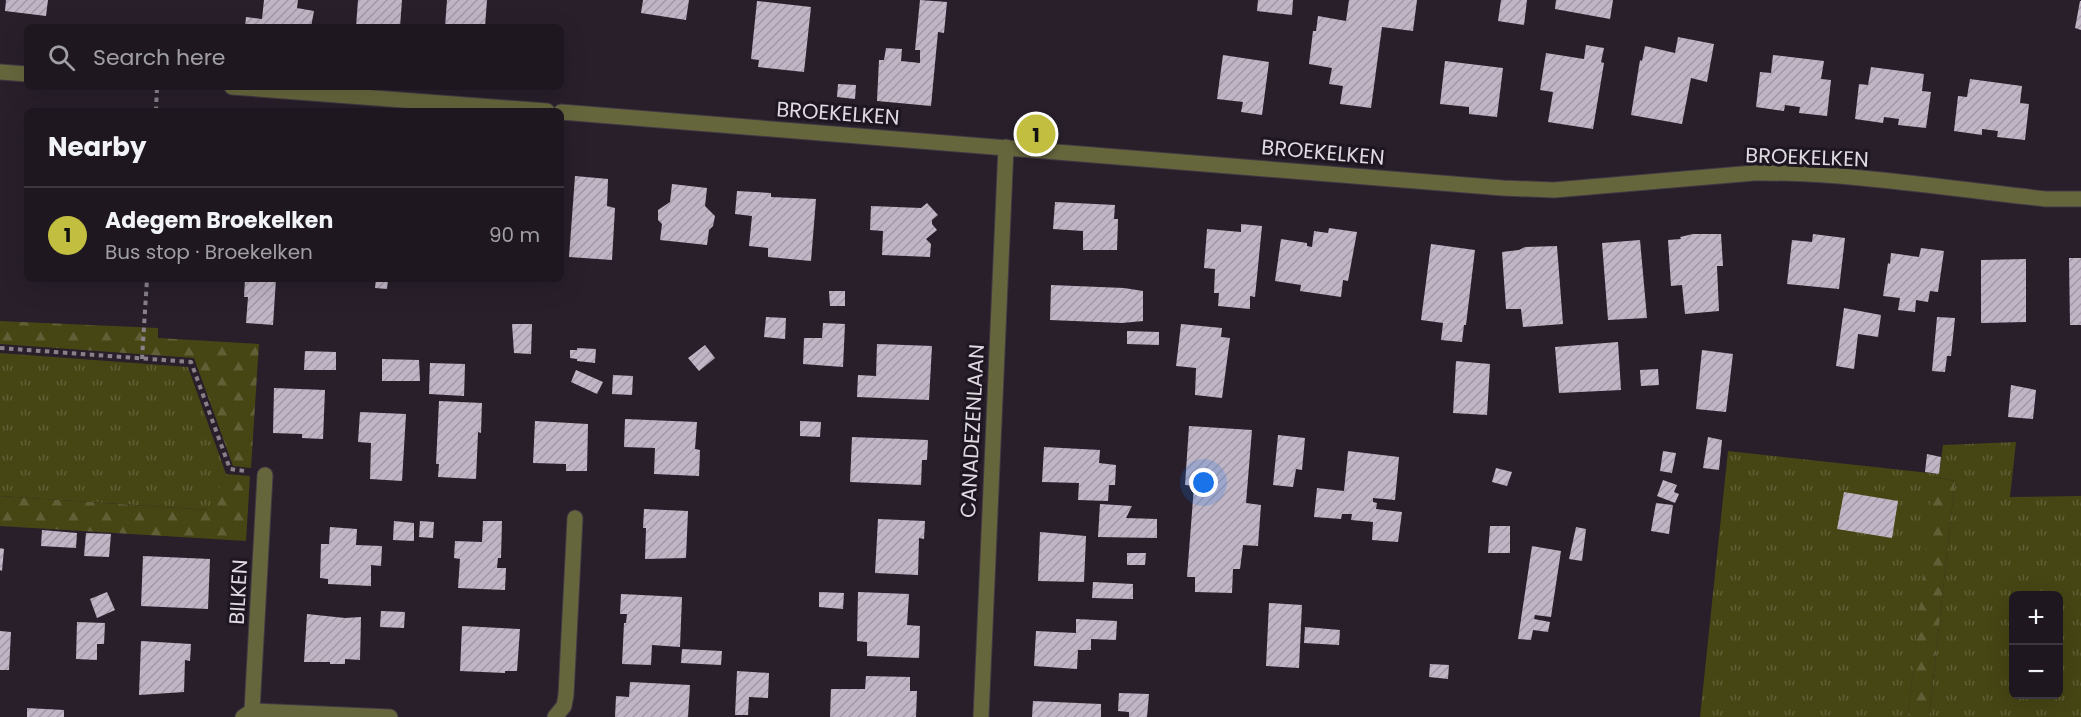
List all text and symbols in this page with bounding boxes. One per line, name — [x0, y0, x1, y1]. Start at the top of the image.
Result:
search box — [24, 24, 564, 90]
icon: search — [45, 41, 78, 74]
text: Search here — [93, 42, 226, 73]
street label: BROEKELKEN — [775, 94, 901, 132]
pin: 1 — [1016, 112, 1056, 156]
text: Nearby — [48, 129, 146, 165]
street label: BROEKELKEN — [1260, 132, 1386, 172]
street label: BROEKELKEN — [1745, 140, 1869, 174]
text: Adegem Broekelken — [105, 205, 333, 236]
text: 1 — [64, 221, 71, 249]
text: 90 m — [489, 221, 540, 249]
text: Bus stop · Broekelken — [105, 238, 313, 266]
street label: CANADEZENLAAN — [953, 343, 991, 519]
your location — [1189, 468, 1218, 497]
street label: BILKEN — [222, 559, 254, 625]
map controls — [2009, 591, 2063, 699]
button: + — [2009, 591, 2063, 645]
button: − — [2009, 645, 2063, 699]

